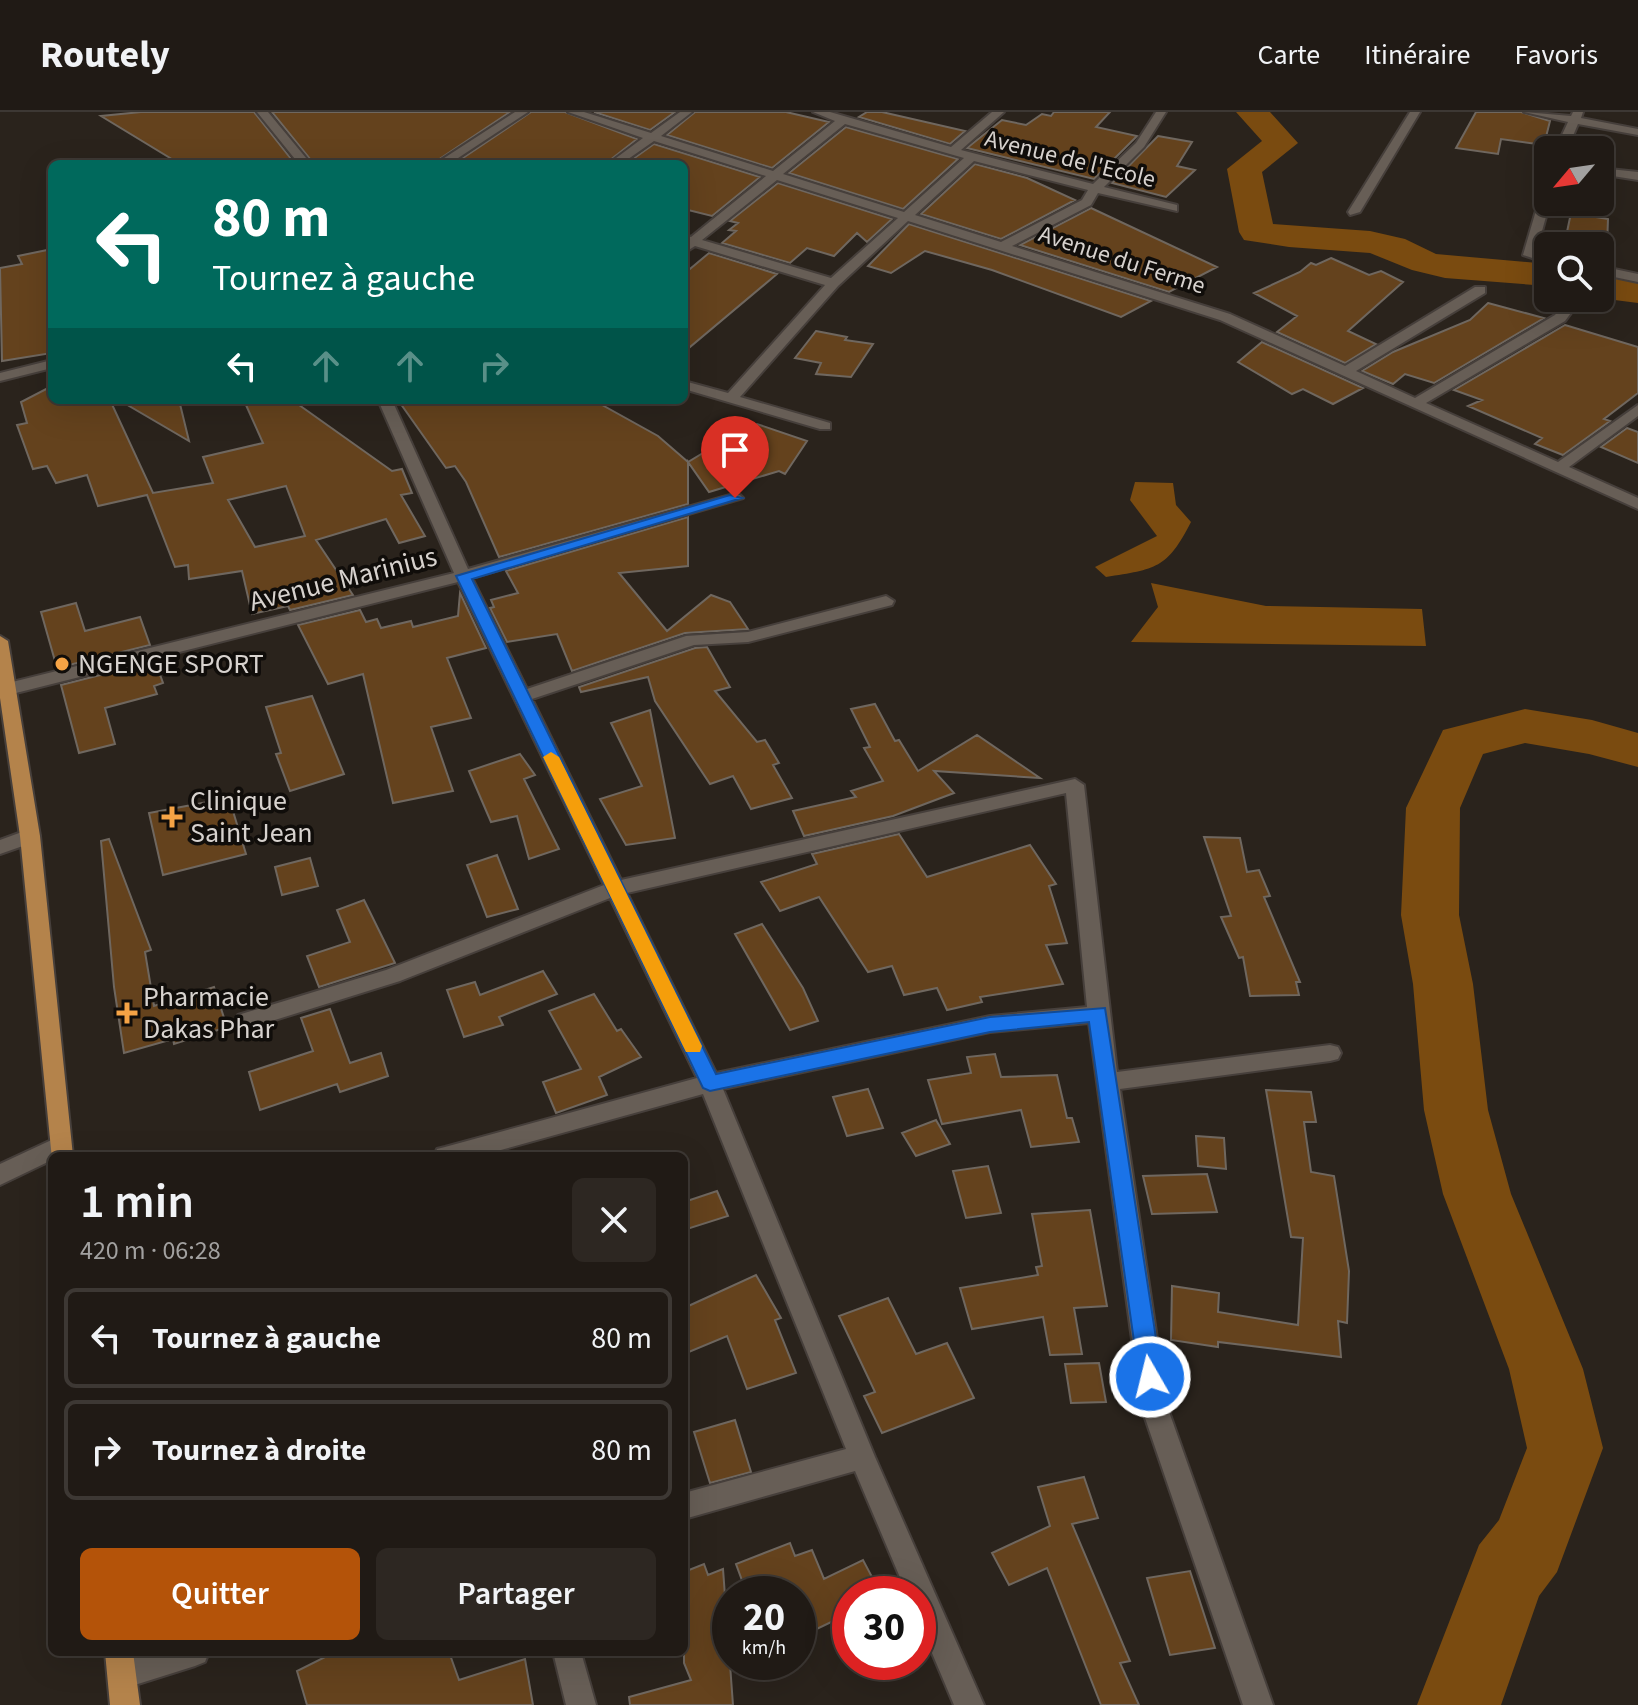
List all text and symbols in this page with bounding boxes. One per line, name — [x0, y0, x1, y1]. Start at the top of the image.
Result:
text: Routely — [40, 28, 170, 82]
text: Carte — [1257, 35, 1320, 75]
text: Itinéraire — [1364, 35, 1471, 75]
text: Favoris — [1515, 35, 1598, 75]
street label: Avenue de l'Ecole — [981, 121, 1159, 197]
north arrow — [1534, 136, 1614, 216]
map controls — [1534, 136, 1614, 312]
text: 80 m — [212, 179, 330, 258]
icon: left — [80, 192, 184, 296]
street label: Avenue du Ferme — [1034, 217, 1210, 303]
button: search — [1534, 232, 1614, 312]
text: Tournez à gauche — [212, 253, 475, 304]
icon: left — [220, 344, 264, 388]
icon: ahead — [304, 344, 348, 388]
icon: ahead — [388, 344, 432, 388]
icon: right — [472, 344, 516, 388]
pin — [701, 416, 769, 498]
icon: arrive — [713, 428, 757, 472]
street label: Avenue Marinius — [245, 536, 441, 622]
place label: NGENGE SPORT — [78, 644, 264, 684]
marker: NGENGE SPORT — [53, 655, 71, 673]
place label: Clinique Saint Jean — [190, 781, 313, 853]
marker: Clinique Saint Jean — [161, 806, 183, 828]
place label: Pharmacie Dakas Phar — [143, 977, 275, 1049]
marker: Pharmacie Dakas Phar — [118, 1004, 136, 1022]
text: 1 min — [80, 1168, 194, 1236]
button: close — [572, 1178, 656, 1262]
text: 420 m · 06:28 — [80, 1232, 221, 1269]
icon: left — [84, 1316, 128, 1360]
text: Tournez à gauche — [152, 1317, 381, 1360]
text: 80 m — [591, 1317, 652, 1360]
position arrow — [1108, 1335, 1192, 1419]
icon: right — [84, 1428, 128, 1472]
text: Tournez à droite — [152, 1429, 366, 1472]
text: 80 m — [591, 1429, 652, 1472]
button: Quitter — [80, 1548, 360, 1640]
button: Partager — [376, 1548, 656, 1640]
speed limit sign: 30 — [832, 1576, 936, 1680]
text: 20 — [743, 1589, 785, 1646]
text: km/h — [742, 1634, 786, 1662]

